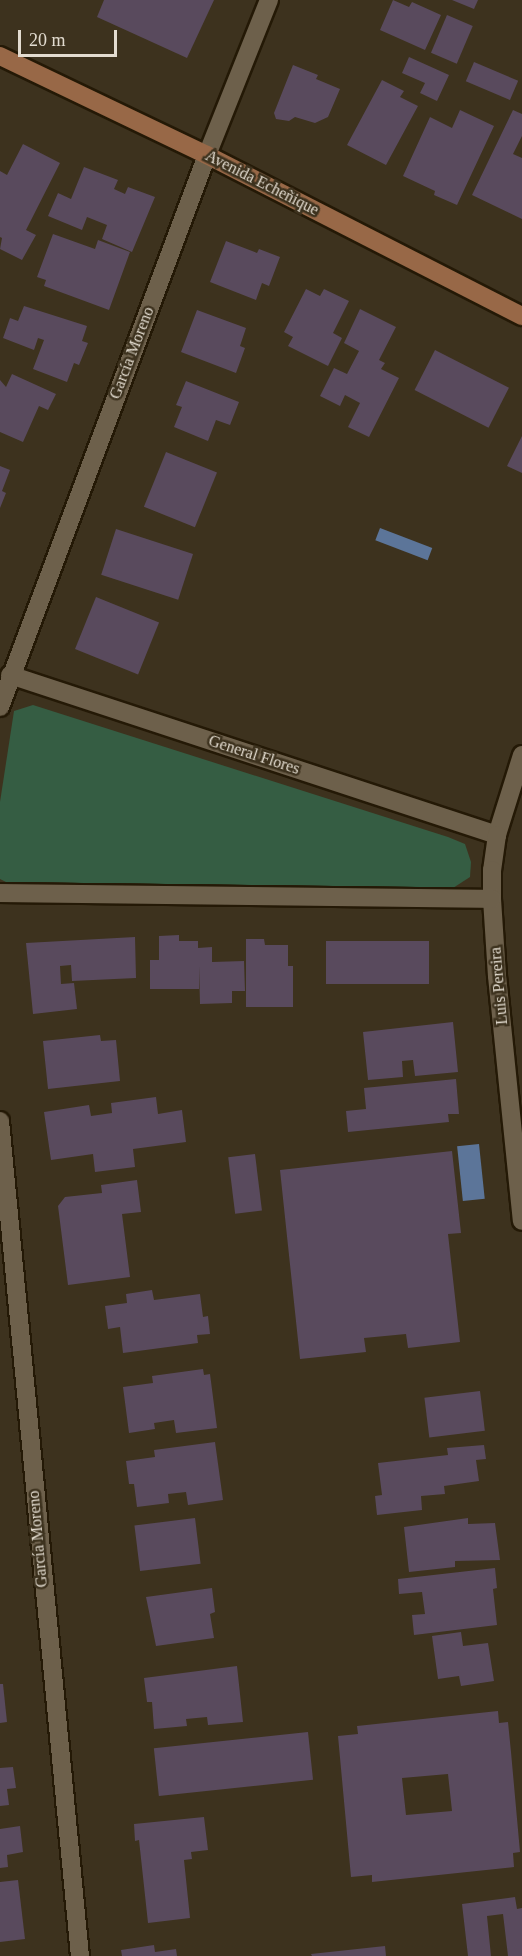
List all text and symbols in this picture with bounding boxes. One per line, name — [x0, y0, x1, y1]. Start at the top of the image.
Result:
scale bar — [21, 18, 120, 56]
text: 20 m — [29, 30, 66, 50]
street label: Avenida Echeñique — [202, 146, 322, 220]
street label: García Moreno — [106, 304, 158, 402]
street label: General Flores — [206, 731, 302, 779]
street label: Luis Pereira — [486, 946, 512, 1026]
street label: García Moreno — [24, 1490, 52, 1588]

